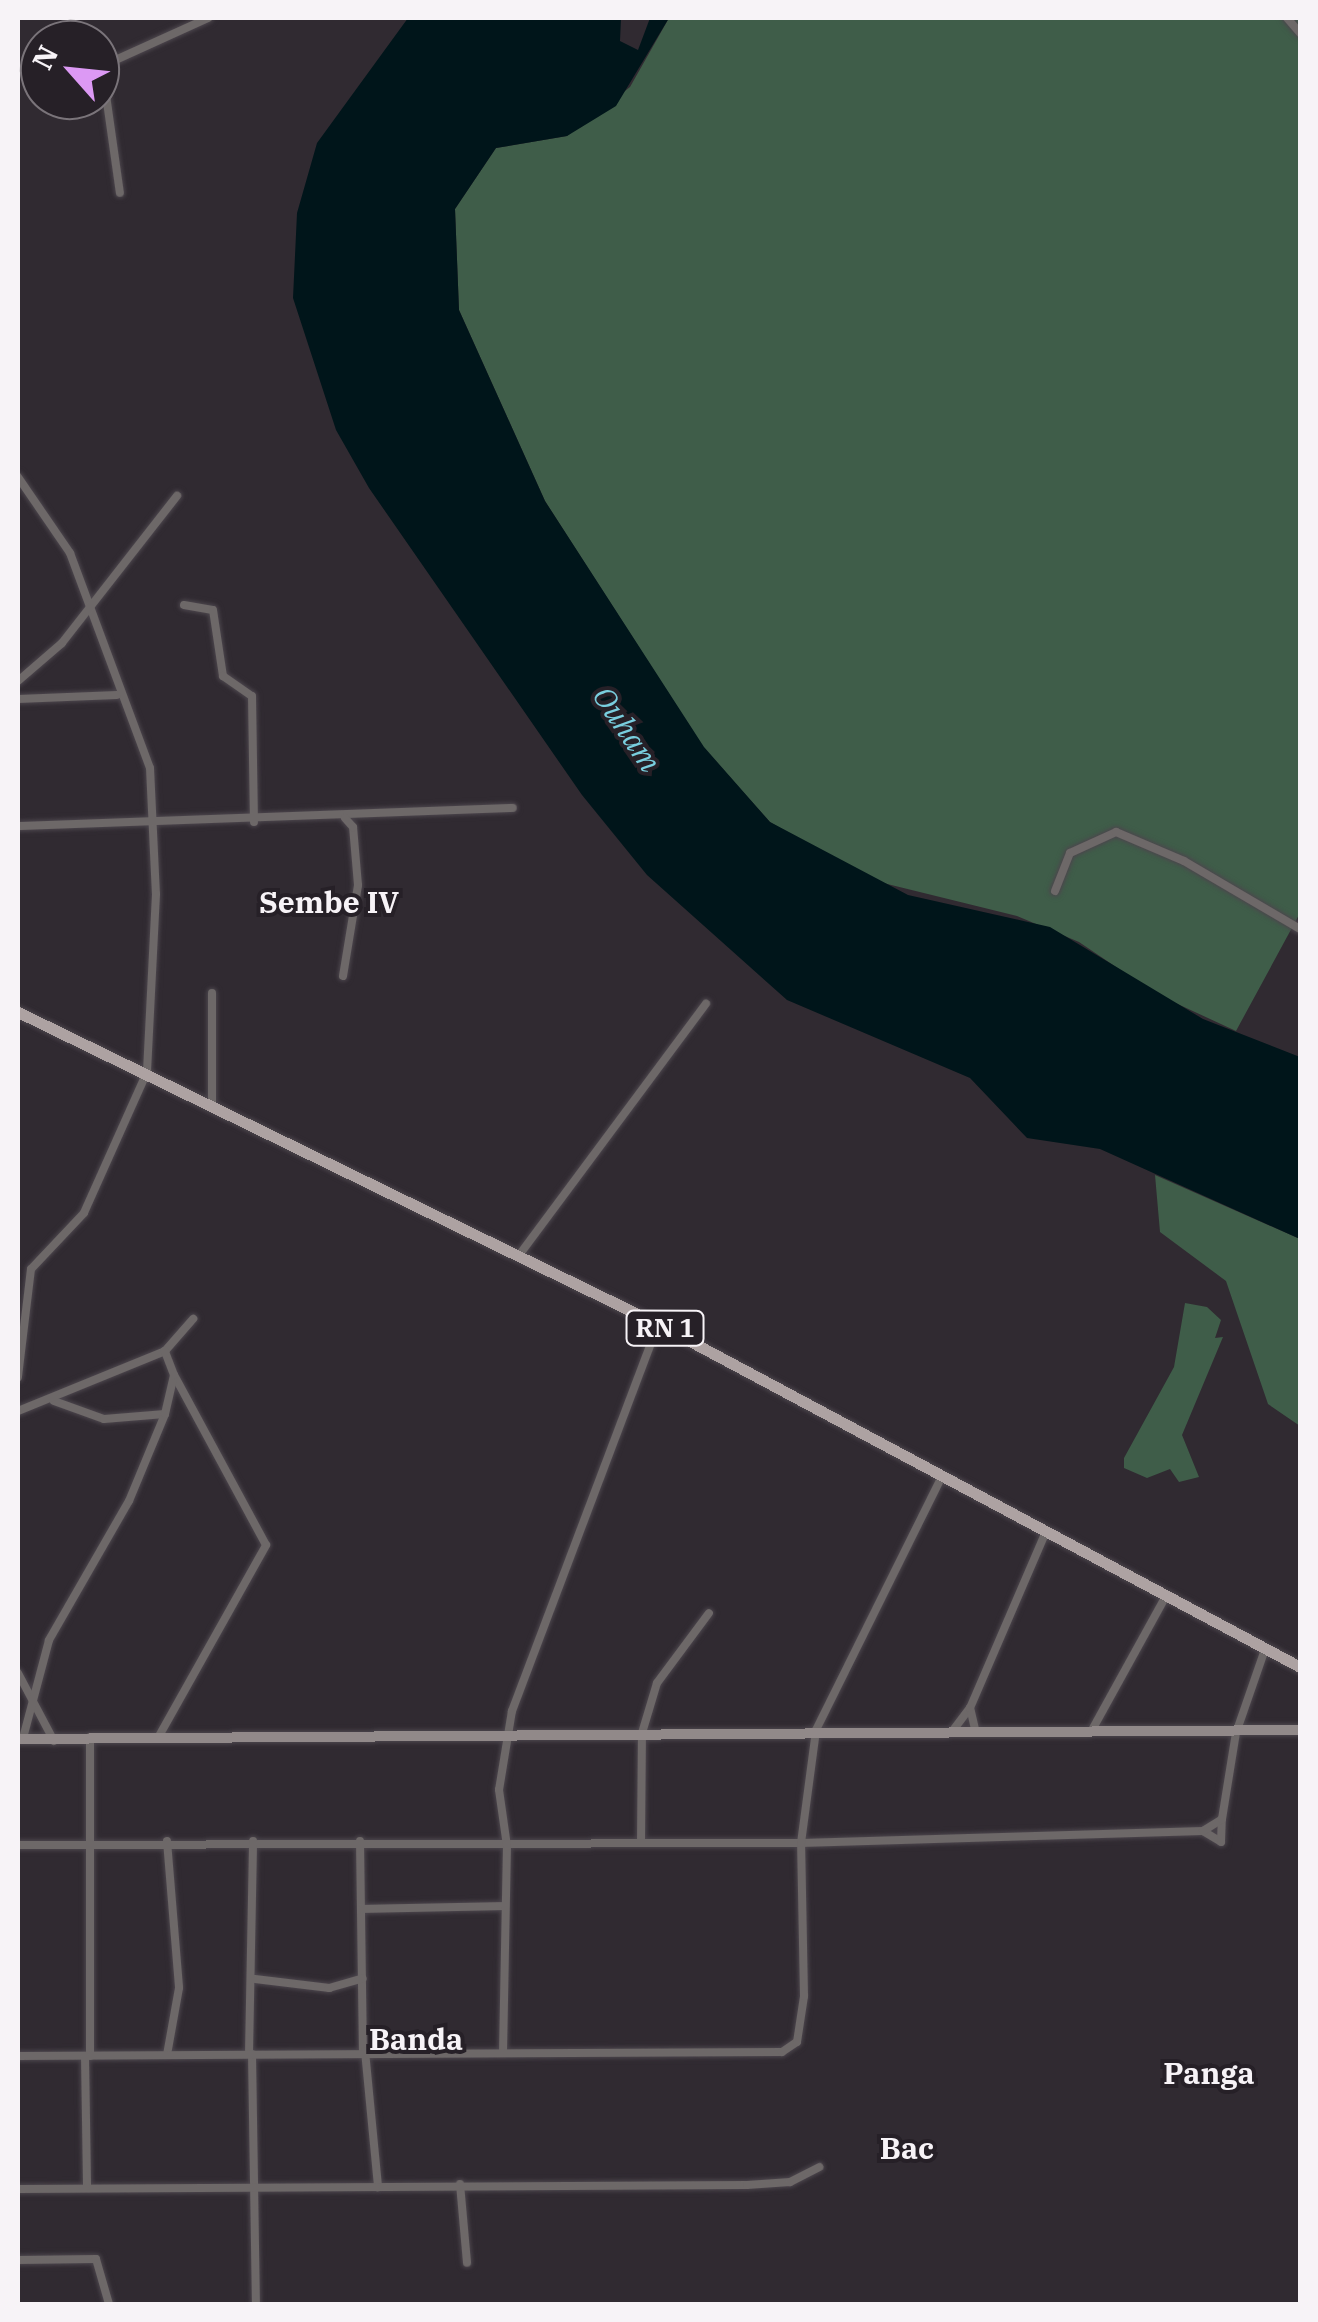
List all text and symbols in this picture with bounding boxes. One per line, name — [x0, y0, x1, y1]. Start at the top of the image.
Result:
north arrow — [20, 20, 120, 120]
text: N — [23, 39, 66, 75]
water label: Ouham — [585, 679, 669, 779]
district label: Sembe IV — [259, 884, 399, 920]
road number: RN 1 — [625, 1308, 705, 1348]
district label: Banda — [369, 2021, 463, 2057]
district label: Panga — [1163, 2055, 1255, 2091]
district label: Bac — [880, 2130, 934, 2166]

